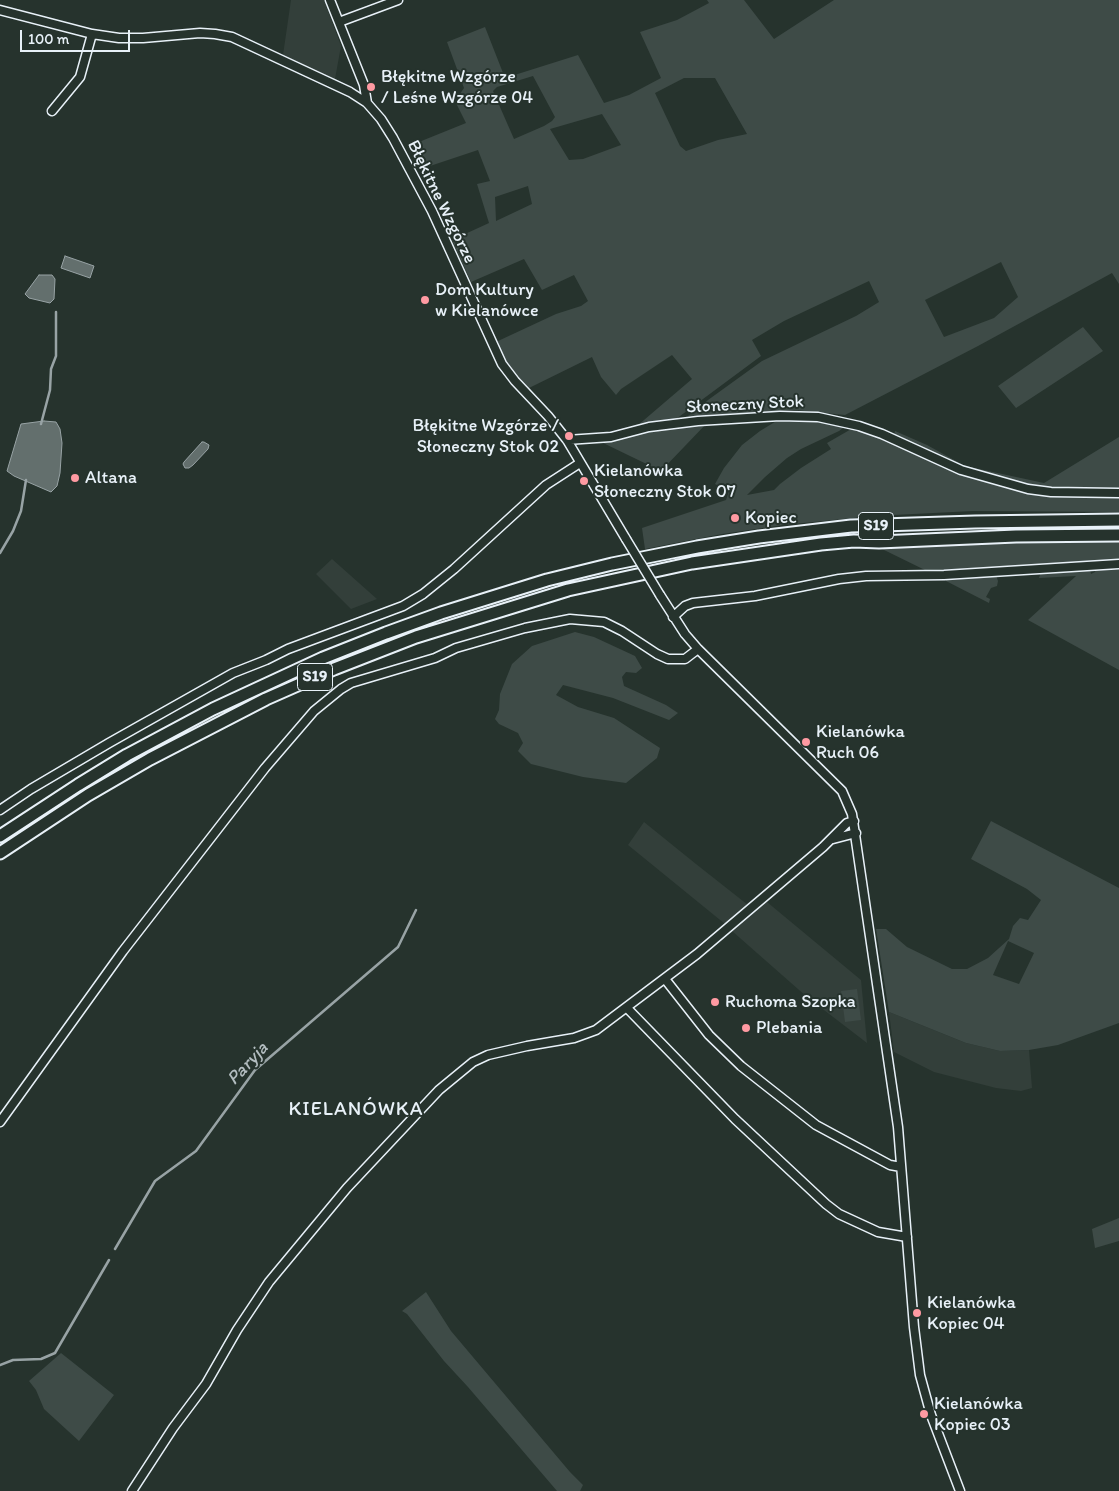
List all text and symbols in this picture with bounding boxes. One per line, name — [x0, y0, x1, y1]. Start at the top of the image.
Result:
scale bar — [22, 20, 132, 52]
text: 100 m — [28, 30, 69, 48]
place label: Błękitne Wzgórze / Leśne Wzgórze 04 — [381, 66, 533, 108]
marker: Błękitne Wzgórze / Leśne Wzgórze 04 — [365, 81, 377, 93]
street label: Błękitne Wzgórze — [402, 137, 480, 267]
place label: Dom Kultury w Kielanówce — [435, 279, 538, 322]
marker: Dom Kultury w Kielanówce — [419, 294, 431, 306]
street label: Słoneczny Stok — [686, 391, 804, 419]
place label: Błękitne Wzgórze / Słoneczny Stok 02 — [413, 415, 559, 458]
marker: Błękitne Wzgórze / Słoneczny Stok 02 — [563, 430, 575, 442]
place label: Kielanówka Słoneczny Stok 07 — [594, 460, 736, 502]
place label: Altana — [85, 467, 137, 489]
marker: Altana — [69, 472, 81, 484]
marker: Kielanówka Słoneczny Stok 07 — [578, 475, 590, 487]
place label: Kopiec — [745, 507, 797, 529]
marker: Kopiec — [729, 512, 741, 524]
road number: S19 — [858, 512, 894, 540]
road number: S19 — [298, 664, 332, 690]
place label: Kielanówka Ruch 06 — [816, 721, 905, 764]
marker: Kielanówka Ruch 06 — [800, 736, 812, 748]
place label: Ruchoma Szopka — [725, 991, 856, 1013]
marker: Ruchoma Szopka — [709, 996, 721, 1008]
place label: Plebania — [756, 1017, 822, 1039]
marker: Plebania — [740, 1022, 752, 1034]
water label: Paryja — [222, 1038, 274, 1090]
district label: KIELANÓWKA — [287, 1098, 425, 1122]
place label: Kielanówka Kopiec 04 — [927, 1292, 1016, 1335]
marker: Kielanówka Kopiec 04 — [911, 1307, 923, 1319]
place label: Kielanówka Kopiec 03 — [934, 1393, 1023, 1436]
marker: Kielanówka Kopiec 03 — [918, 1408, 930, 1420]

